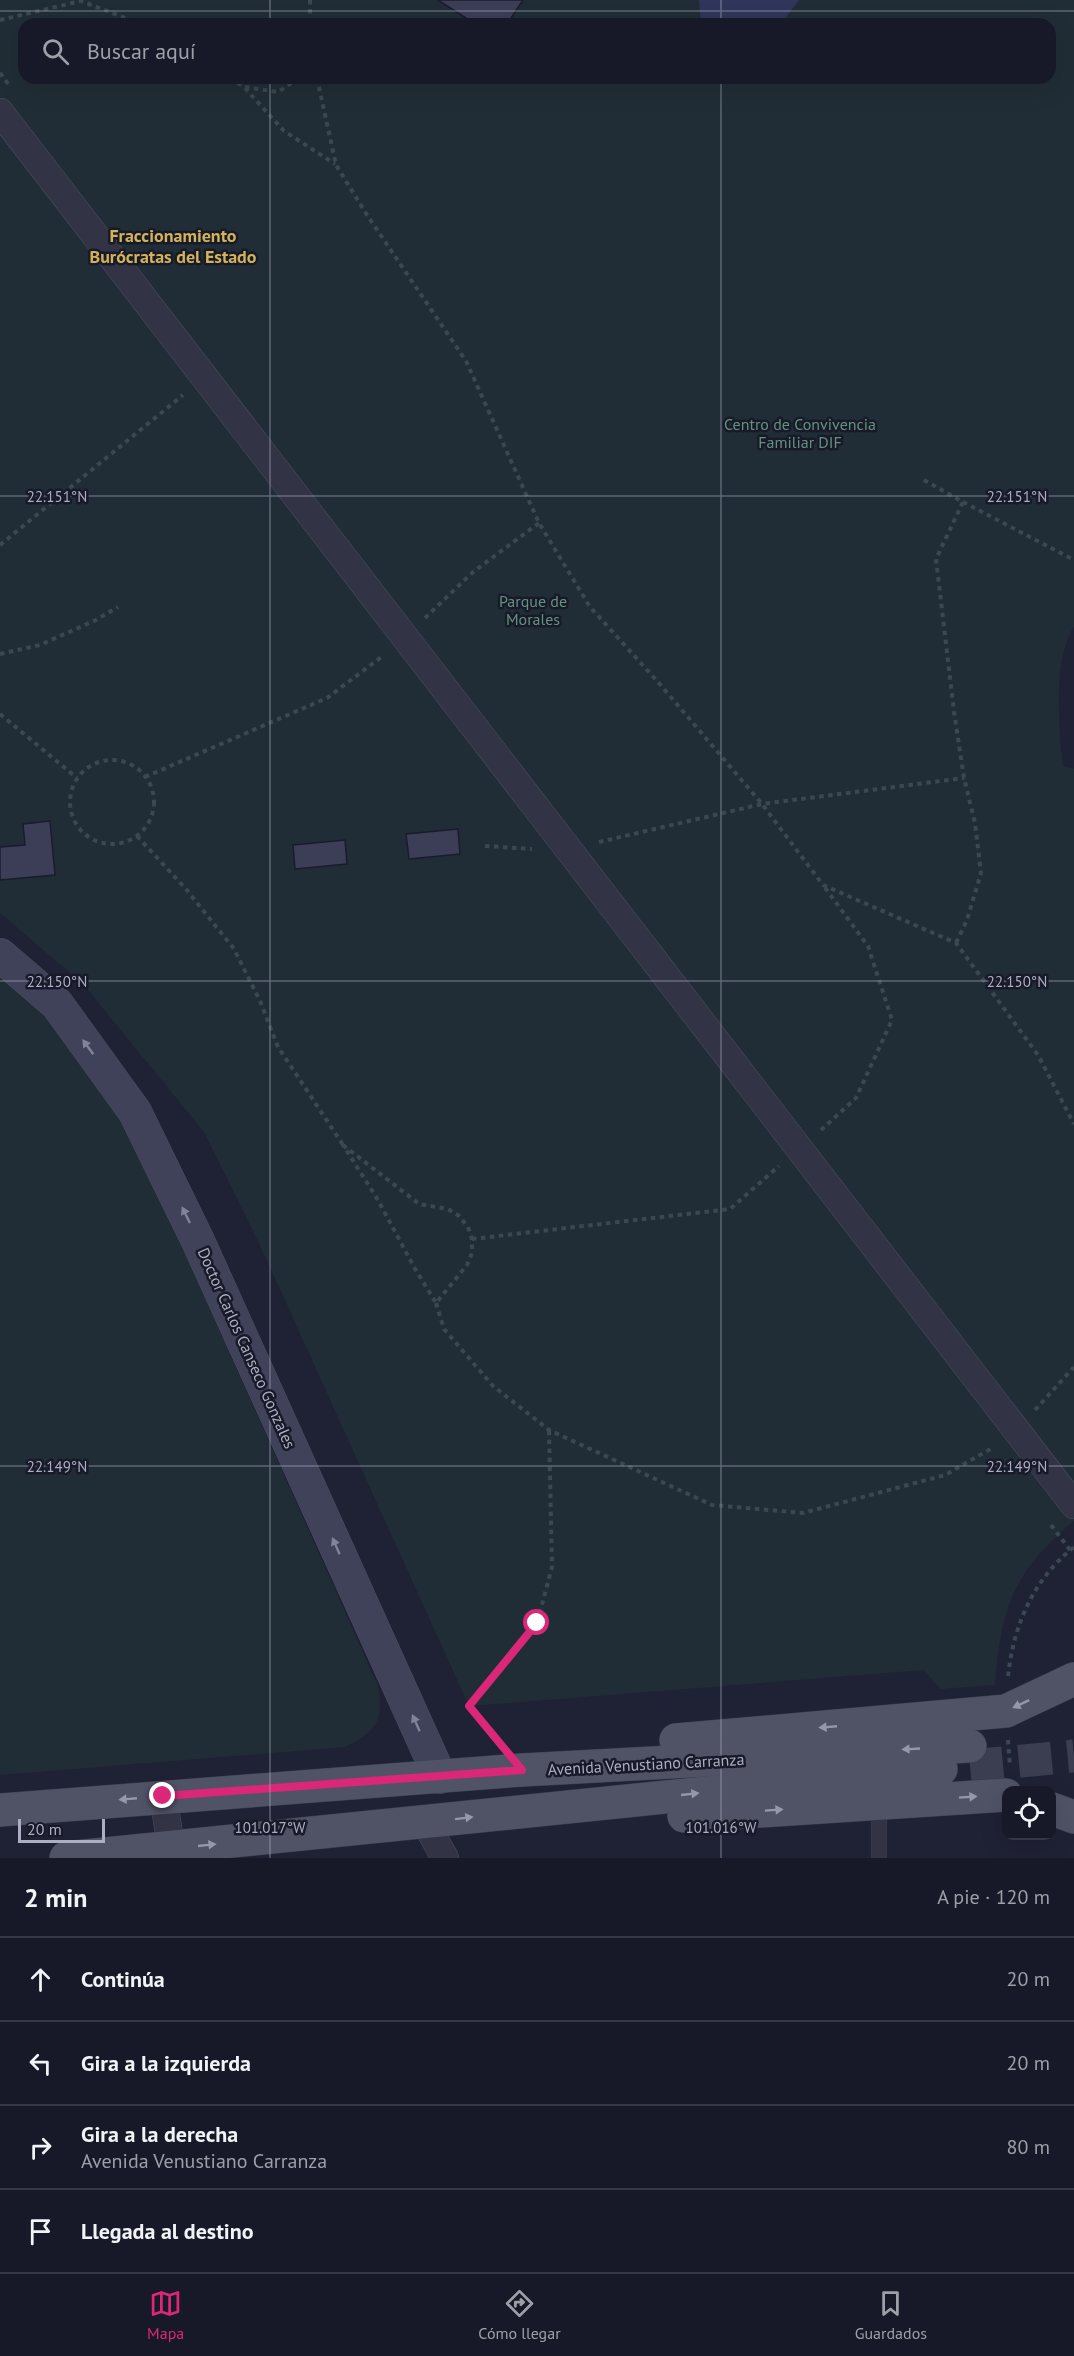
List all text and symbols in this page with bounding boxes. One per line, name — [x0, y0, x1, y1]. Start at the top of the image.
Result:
search box — [18, 18, 1056, 84]
icon: search — [39, 35, 72, 68]
text: Buscar aquí — [87, 37, 196, 65]
district label: Fraccionamiento Burócratas del Estado — [90, 224, 257, 268]
park label: Centro de Convivencia Familiar DIF — [724, 414, 876, 452]
text: 22.151°N — [27, 487, 87, 506]
text: 22.151°N — [987, 487, 1047, 506]
park label: Parque de Morales — [499, 591, 567, 629]
text: 22.150°N — [27, 972, 87, 991]
text: 22.150°N — [987, 972, 1047, 991]
one-way arrow — [82, 1040, 94, 1056]
one-way arrow — [181, 1207, 190, 1224]
street label: Doctor Carlos Canseco Gonzales — [194, 1244, 301, 1452]
text: 22.149°N — [27, 1457, 87, 1476]
text: 22.149°N — [987, 1457, 1047, 1476]
one-way arrow — [331, 1536, 341, 1554]
route start — [523, 1609, 549, 1635]
one-way arrow — [1012, 1699, 1030, 1709]
one-way arrow — [411, 1714, 421, 1732]
one-way arrow — [819, 1722, 838, 1732]
one-way arrow — [902, 1745, 921, 1754]
street label: Avenida Venustiano Carranza — [547, 1749, 745, 1779]
route end — [149, 1782, 175, 1808]
map controls — [1002, 1786, 1056, 1840]
button: locate — [1002, 1786, 1056, 1840]
one-way arrow — [681, 1789, 700, 1799]
one-way arrow — [959, 1792, 978, 1802]
one-way arrow — [119, 1794, 138, 1804]
one-way arrow — [764, 1805, 783, 1815]
one-way arrow — [455, 1813, 474, 1822]
scale bar — [18, 1816, 105, 1844]
text: 101.017°W — [234, 1818, 306, 1837]
text: 101.016°W — [685, 1818, 757, 1837]
text: 20 m — [27, 1819, 62, 1839]
one-way arrow — [198, 1840, 217, 1850]
text: 2 min — [24, 1881, 87, 1914]
text: A pie · 120 m — [937, 1884, 1050, 1910]
icon: ahead — [24, 1963, 57, 1996]
text: Continúa — [81, 1965, 165, 1993]
text: 20 m — [1007, 1966, 1050, 1992]
icon: left — [24, 2047, 57, 2080]
text: Gira a la izquierda — [81, 2049, 251, 2077]
text: 20 m — [1007, 2050, 1050, 2076]
text: Gira a la derecha — [81, 2120, 238, 2148]
icon: right — [24, 2131, 57, 2164]
text: 80 m — [1007, 2134, 1050, 2160]
text: Avenida Venustiano Carranza — [81, 2148, 327, 2174]
icon: arrive — [24, 2215, 57, 2248]
text: Llegada al destino — [81, 2217, 254, 2245]
tab: Mapa — [147, 2287, 184, 2343]
tab: Cómo llegar — [478, 2287, 561, 2343]
tab: Guardados — [855, 2287, 927, 2343]

